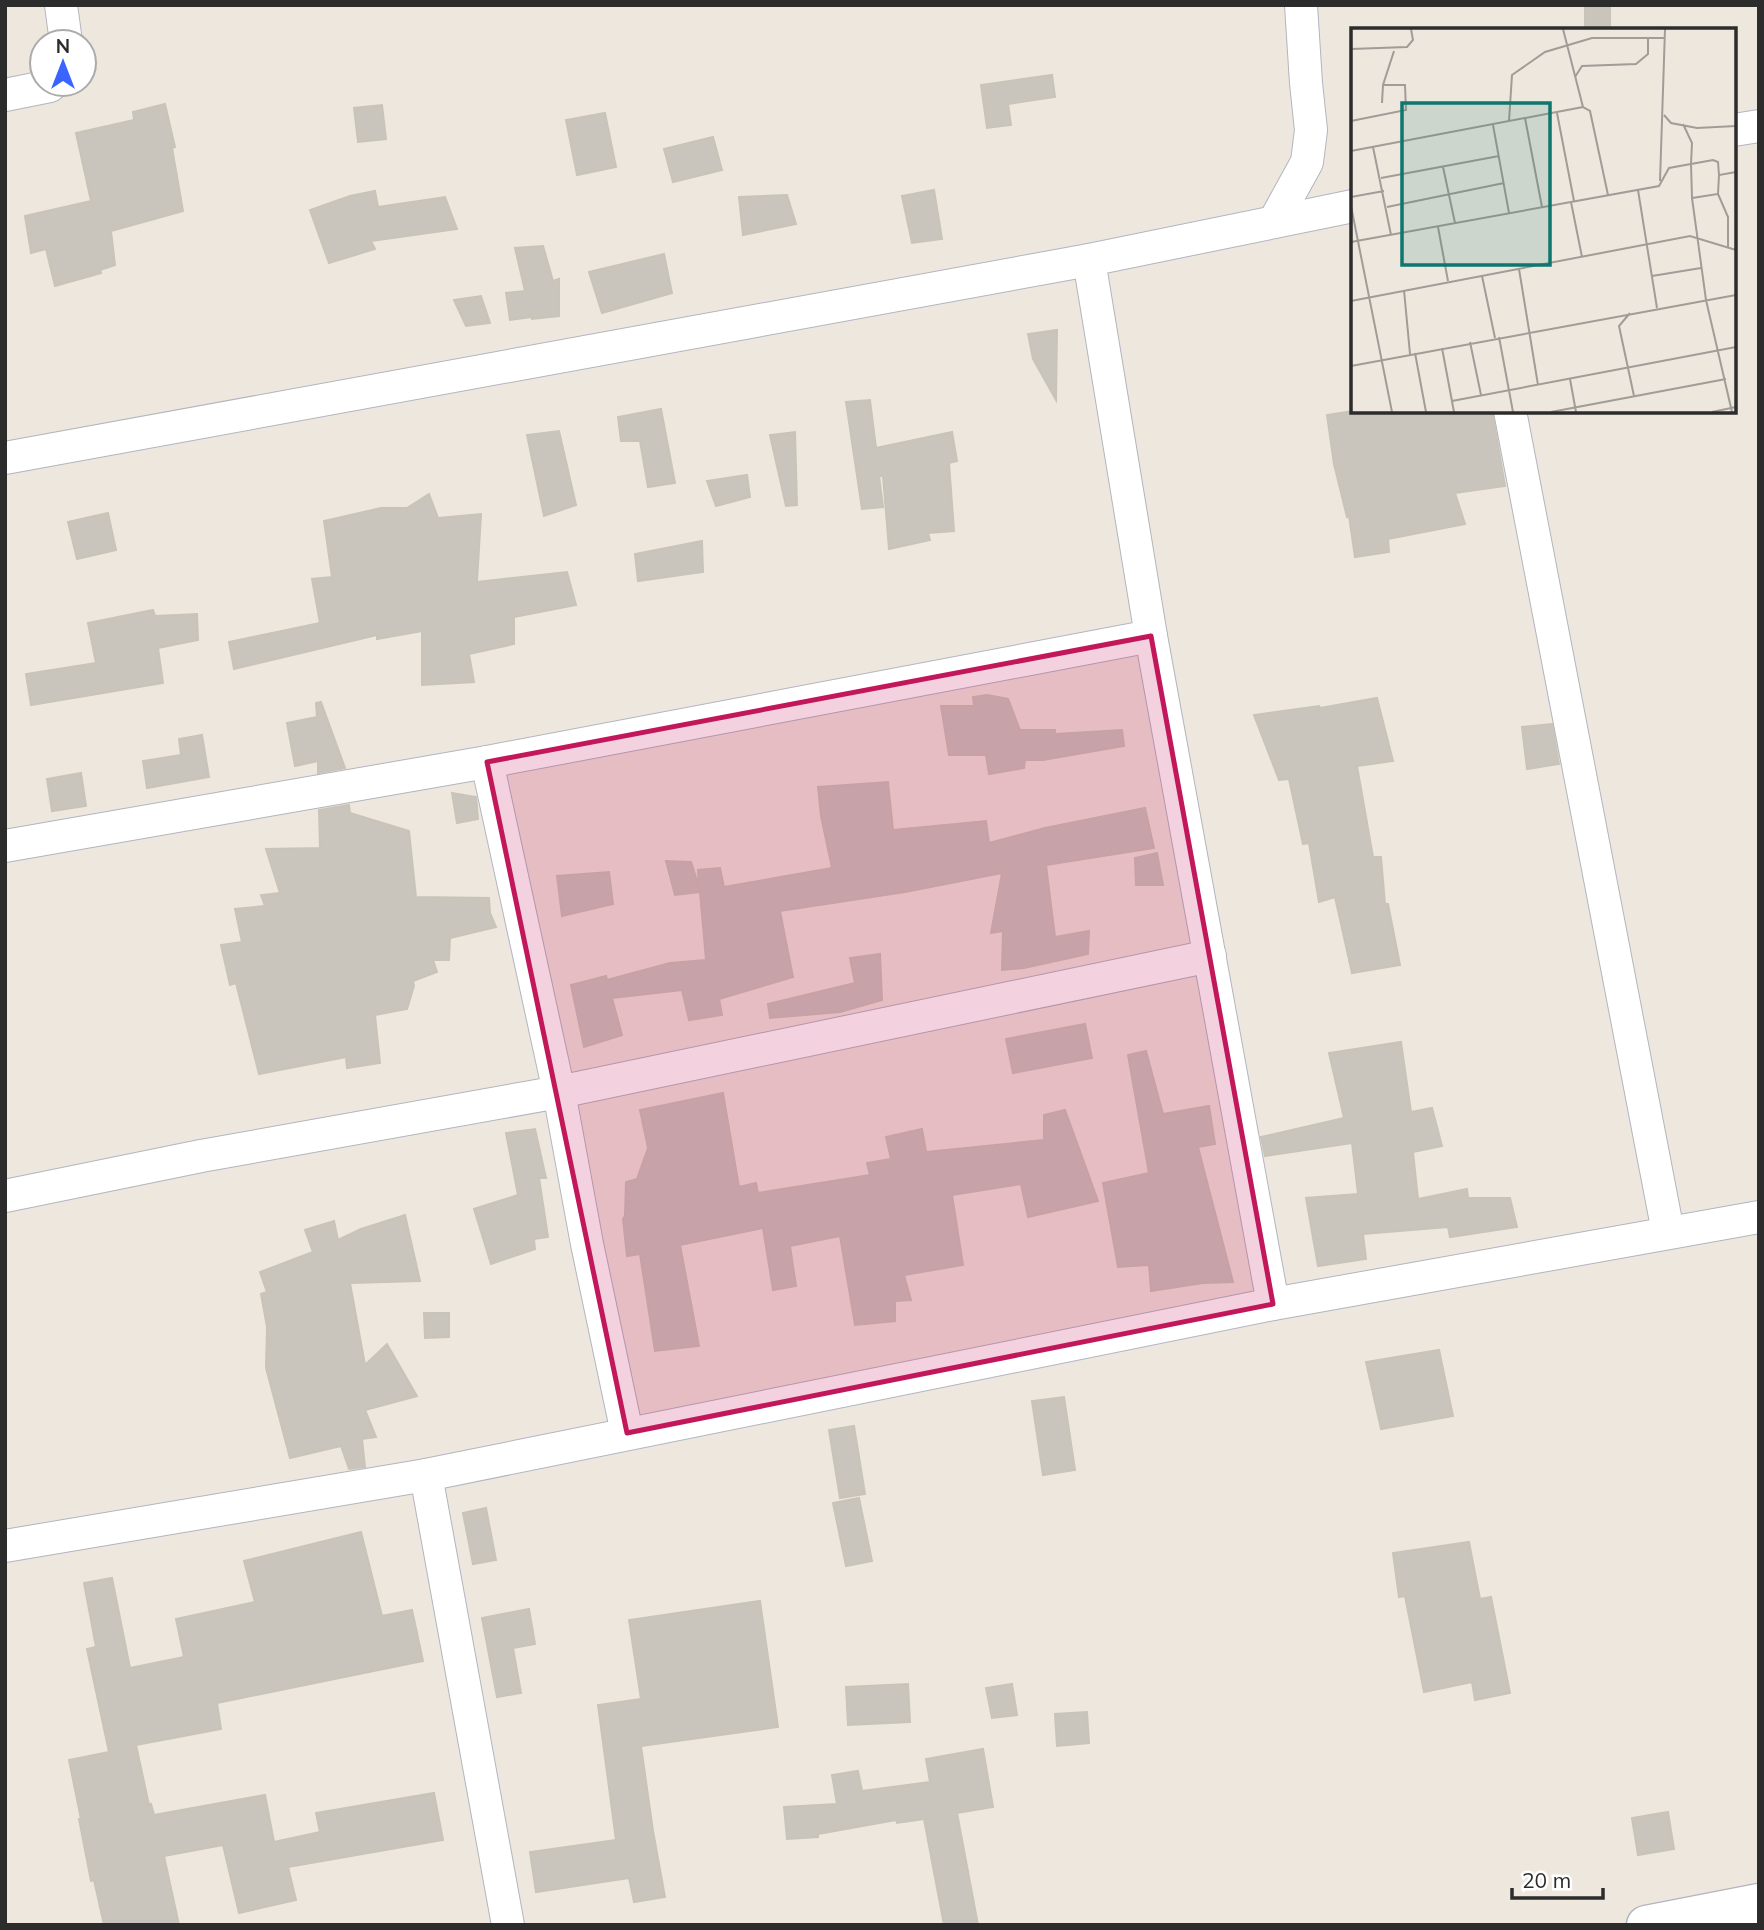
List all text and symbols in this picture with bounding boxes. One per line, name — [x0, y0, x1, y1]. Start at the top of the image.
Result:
north arrow — [28, 28, 98, 98]
inset map — [1351, 28, 1736, 413]
text: N — [56, 34, 70, 58]
scale bar — [1512, 1856, 1603, 1900]
text: 20 m — [1522, 1867, 1571, 1893]

